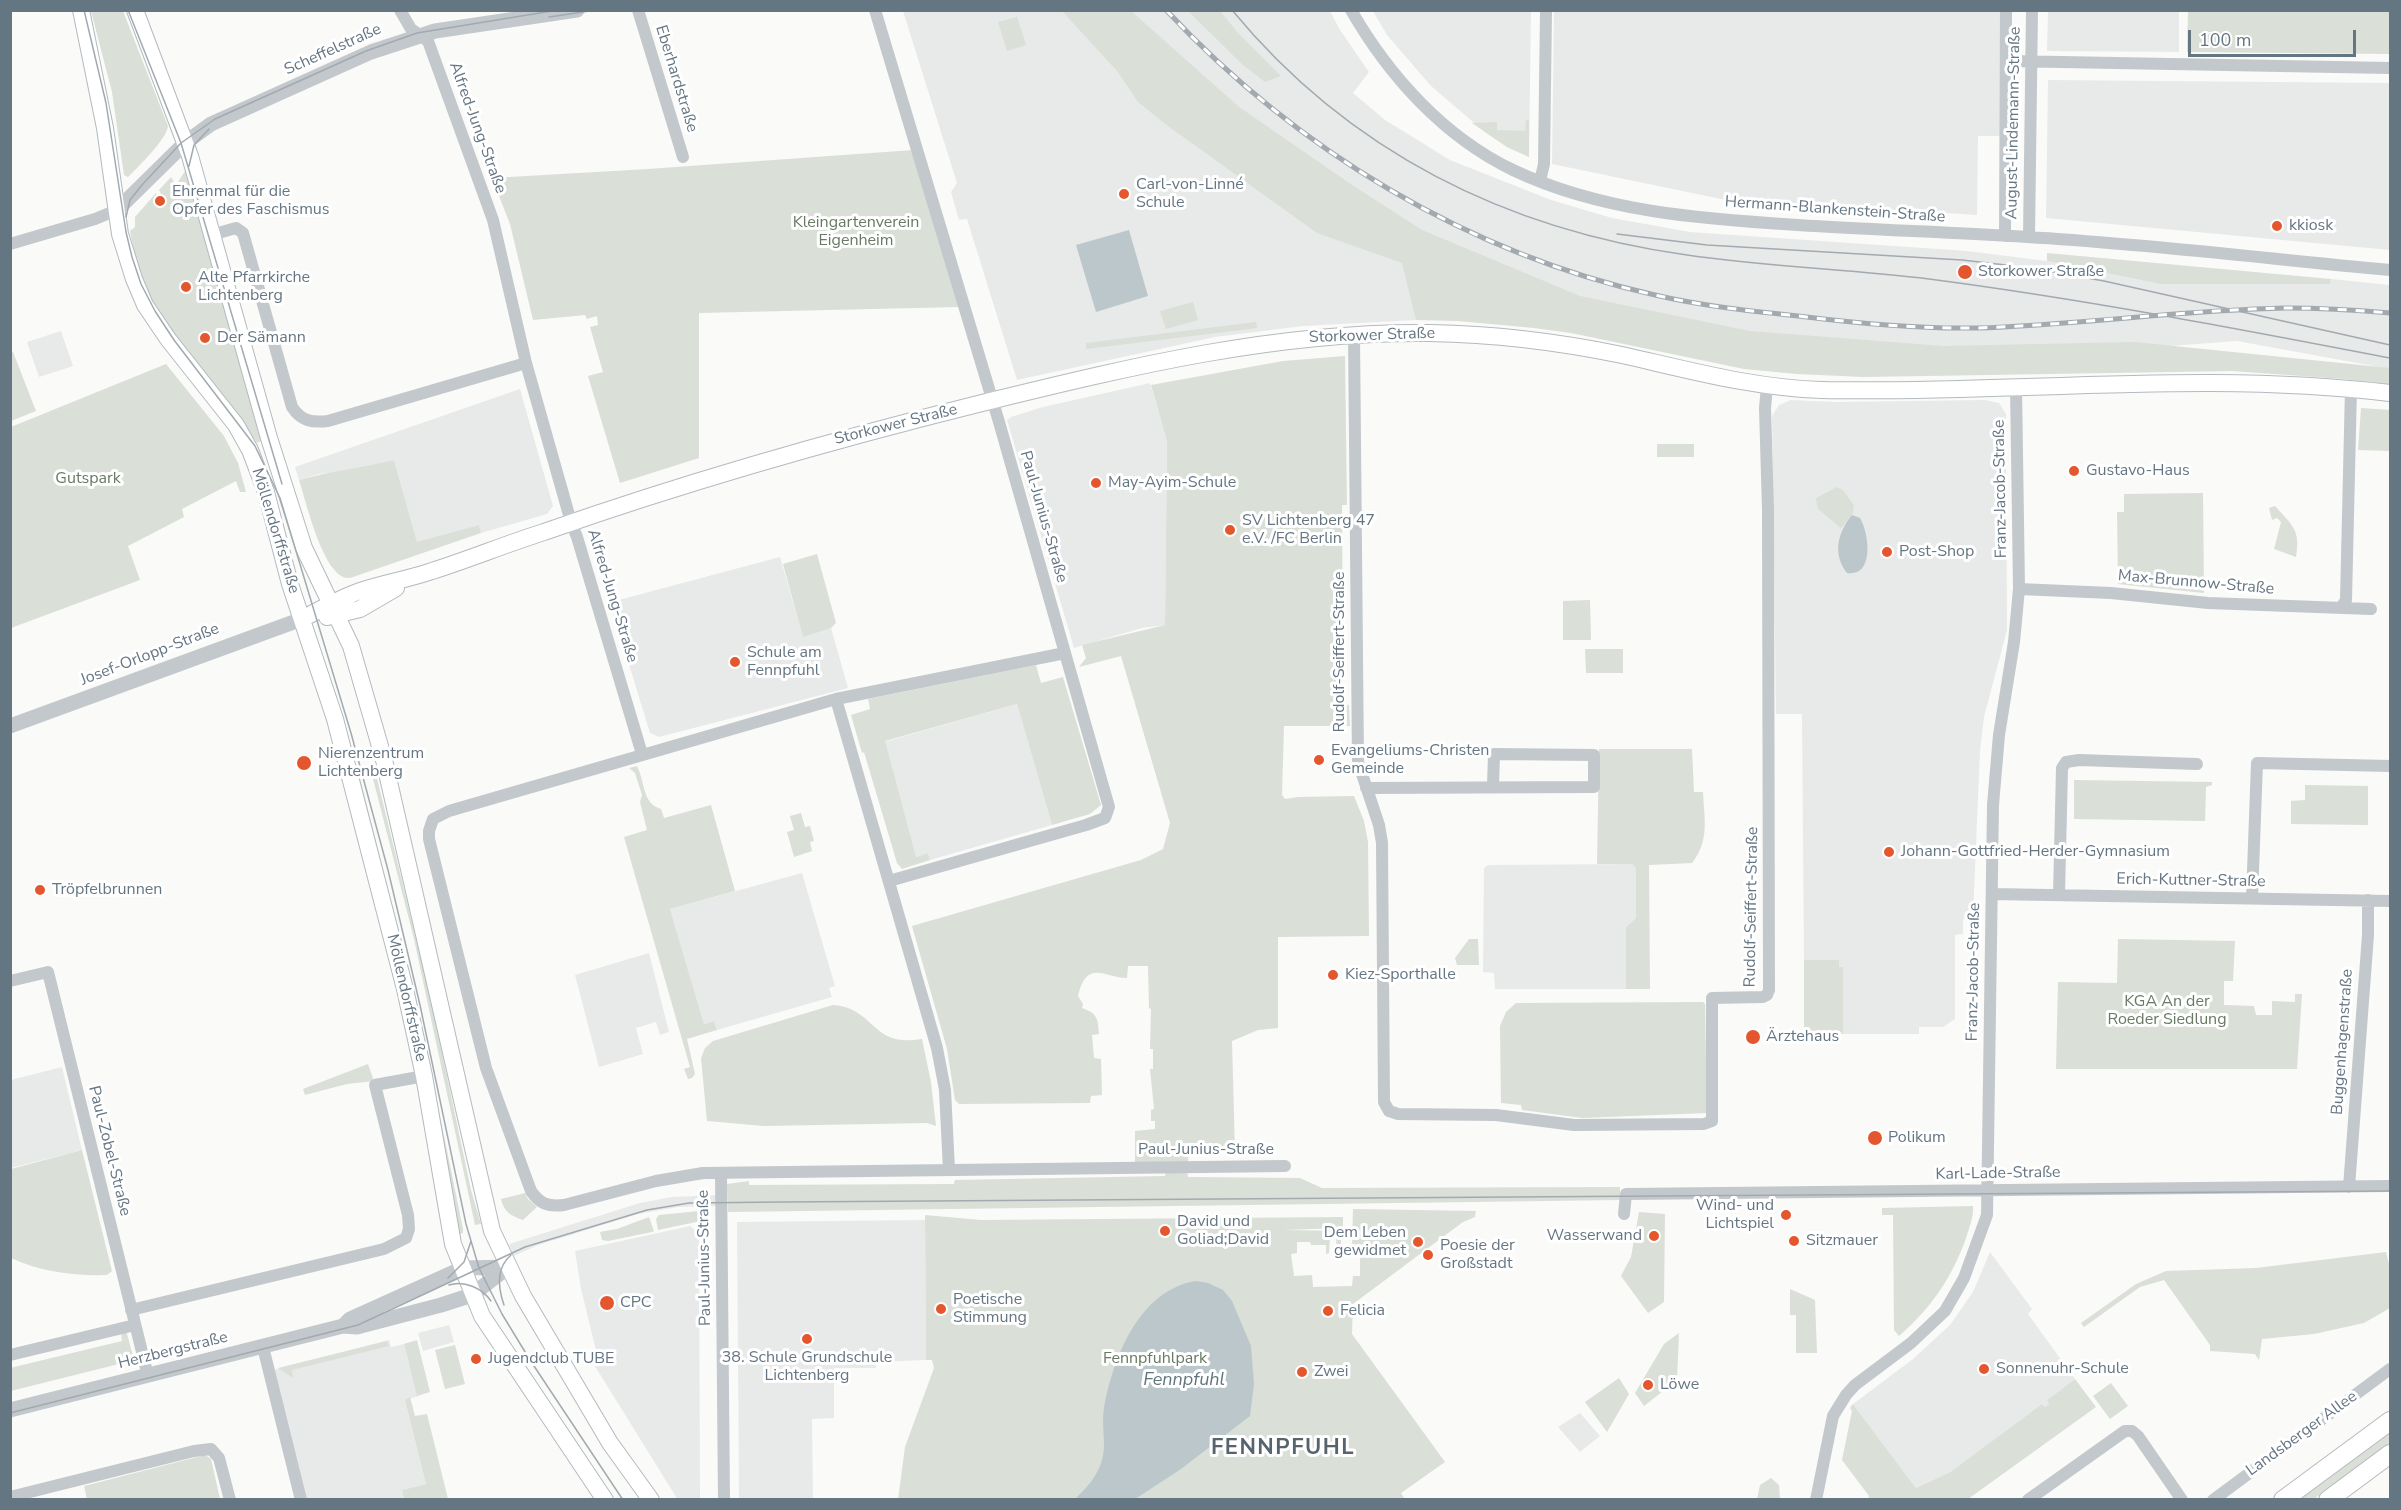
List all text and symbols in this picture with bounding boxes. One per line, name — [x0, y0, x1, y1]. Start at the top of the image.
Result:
scale bar — [2191, 18, 2359, 56]
street label: Scheffelstraße — [282, 20, 384, 80]
street label: Eberhardstraße — [651, 23, 701, 135]
street label: August-Lindemann-Straße — [2003, 26, 2025, 220]
text: 100 m — [2199, 28, 2251, 52]
street label: Alfred-Jung-Straße — [444, 60, 510, 196]
place label: Carl-von-Linné Schule — [1136, 175, 1244, 213]
place label: Ehrenmal für die Opfer des Faschismus — [172, 182, 330, 220]
marker: Carl-von-Linné Schule — [1117, 187, 1131, 201]
street label: Hermann-Blankenstein-Straße — [1724, 193, 1946, 227]
marker: Ehrenmal für die Opfer des Faschismus — [153, 194, 167, 208]
park label: Kleingartenverein Eigenheim — [793, 213, 919, 251]
place label: kkiosk — [2289, 216, 2333, 236]
marker: kkiosk — [2270, 219, 2284, 233]
place label: Storkower Straße — [1978, 262, 2104, 282]
marker: Storkower Straße — [1956, 263, 1974, 281]
place label: Alte Pfarrkirche Lichtenberg — [198, 268, 310, 306]
marker: Alte Pfarrkirche Lichtenberg — [179, 280, 193, 294]
street label: Storkower Straße — [1309, 324, 1435, 348]
place label: Der Sämann — [217, 328, 306, 348]
marker: Der Sämann — [198, 331, 212, 345]
street label: Storkower Straße — [832, 400, 960, 450]
street label: Franz-Jacob-Straße — [1990, 419, 2012, 559]
street label: Paul-Junius-Straße — [1015, 449, 1071, 585]
place label: Gustavo-Haus — [2086, 461, 2190, 481]
marker: Gustavo-Haus — [2067, 464, 2081, 478]
street label: Möllendorffstraße — [247, 466, 303, 596]
park label: Gutspark — [55, 469, 121, 489]
place label: May-Ayim-Schule — [1108, 473, 1236, 493]
marker: May-Ayim-Schule — [1089, 476, 1103, 490]
place label: SV Lichtenberg 47 e.V. /FC Berlin — [1242, 511, 1375, 549]
marker: SV Lichtenberg 47 e.V. /FC Berlin — [1223, 523, 1237, 537]
street label: Alfred-Jung-Straße — [583, 527, 641, 665]
place label: Post-Shop — [1899, 542, 1974, 562]
marker: Post-Shop — [1880, 545, 1894, 559]
street label: Max-Brunnow-Straße — [2117, 567, 2275, 599]
street label: Rudolf-Seiffert-Straße — [1330, 572, 1350, 732]
street label: Josef-Orlopp-Straße — [78, 620, 222, 690]
place label: Schule am Fennpfuhl — [747, 643, 822, 681]
marker: Schule am Fennpfuhl — [728, 655, 742, 669]
place label: Evangeliums-Christen Gemeinde — [1331, 741, 1489, 779]
place label: Nierenzentrum Lichtenberg — [318, 744, 424, 782]
marker: Evangeliums-Christen Gemeinde — [1312, 753, 1326, 767]
marker: Nierenzentrum Lichtenberg — [295, 754, 313, 772]
street label: Rudolf-Seiffert-Straße — [1741, 826, 1763, 988]
place label: Johann-Gottfried-Herder-Gymnasium — [1901, 842, 2170, 862]
marker: Johann-Gottfried-Herder-Gymnasium — [1882, 845, 1896, 859]
street label: Erich-Kuttner-Straße — [2116, 870, 2266, 892]
place label: Tröpfelbrunnen — [52, 880, 162, 900]
marker: Tröpfelbrunnen — [33, 883, 47, 897]
street label: Franz-Jacob-Straße — [1963, 902, 1985, 1042]
street label: Möllendorffstraße — [382, 933, 430, 1063]
place label: Kiez-Sporthalle — [1345, 965, 1456, 985]
marker: Kiez-Sporthalle — [1326, 968, 1340, 982]
street label: Buggenhagenstraße — [2328, 968, 2358, 1116]
park label: KGA An der Roeder Siedlung — [2107, 992, 2227, 1030]
place label: Ärztehaus — [1766, 1027, 1839, 1047]
marker: Ärztehaus — [1744, 1028, 1762, 1046]
street label: Paul-Zobel-Straße — [84, 1084, 134, 1218]
place label: Polikum — [1888, 1128, 1946, 1148]
marker: Polikum — [1866, 1129, 1884, 1147]
street label: Paul-Junius-Straße — [1138, 1140, 1274, 1160]
street label: Karl-Lade-Straße — [1935, 1163, 2061, 1185]
street label: Paul-Junius-Straße — [694, 1190, 716, 1326]
place label: Wind- und Lichtspiel — [1696, 1196, 1774, 1234]
marker: Wind- und Lichtspiel — [1779, 1208, 1793, 1222]
place label: David und Goliad;David — [1177, 1212, 1269, 1250]
place label: Dem Leben gewidmet — [1324, 1223, 1406, 1261]
marker: David und Goliad;David — [1158, 1224, 1172, 1238]
place label: Wasserwand — [1547, 1226, 1642, 1246]
marker: Wasserwand — [1647, 1229, 1661, 1243]
place label: Sitzmauer — [1806, 1231, 1878, 1251]
marker: Sitzmauer — [1787, 1234, 1801, 1248]
marker: Dem Leben gewidmet — [1411, 1235, 1425, 1249]
place label: Poesie der Großstadt — [1440, 1236, 1515, 1274]
marker: Poesie der Großstadt — [1421, 1248, 1435, 1262]
place label: Poetische Stimmung — [953, 1290, 1027, 1328]
place label: CPC — [620, 1293, 652, 1313]
marker: CPC — [598, 1294, 616, 1312]
place label: Felicia — [1340, 1301, 1385, 1321]
marker: Poetische Stimmung — [934, 1302, 948, 1316]
marker: Felicia — [1321, 1304, 1335, 1318]
street label: Herzbergstraße — [116, 1328, 230, 1374]
marker: 38. Schule Grundschule Lichtenberg — [800, 1332, 814, 1346]
place label: 38. Schule Grundschule Lichtenberg — [722, 1348, 892, 1386]
place label: Jugendclub TUBE — [488, 1349, 614, 1369]
park label: Fennpfuhlpark — [1103, 1349, 1207, 1369]
marker: Jugendclub TUBE — [469, 1352, 483, 1366]
place label: Sonnenuhr-Schule — [1996, 1359, 2129, 1379]
place label: Zwei — [1314, 1362, 1349, 1382]
marker: Sonnenuhr-Schule — [1977, 1362, 1991, 1376]
marker: Zwei — [1295, 1365, 1309, 1379]
water label: Fennpfuhl — [1143, 1370, 1225, 1392]
place label: Löwe — [1660, 1375, 1699, 1395]
marker: Löwe — [1641, 1378, 1655, 1392]
street label: Landsberger Allee — [2243, 1387, 2361, 1481]
district label: FENNPFUHL — [1211, 1436, 1355, 1462]

